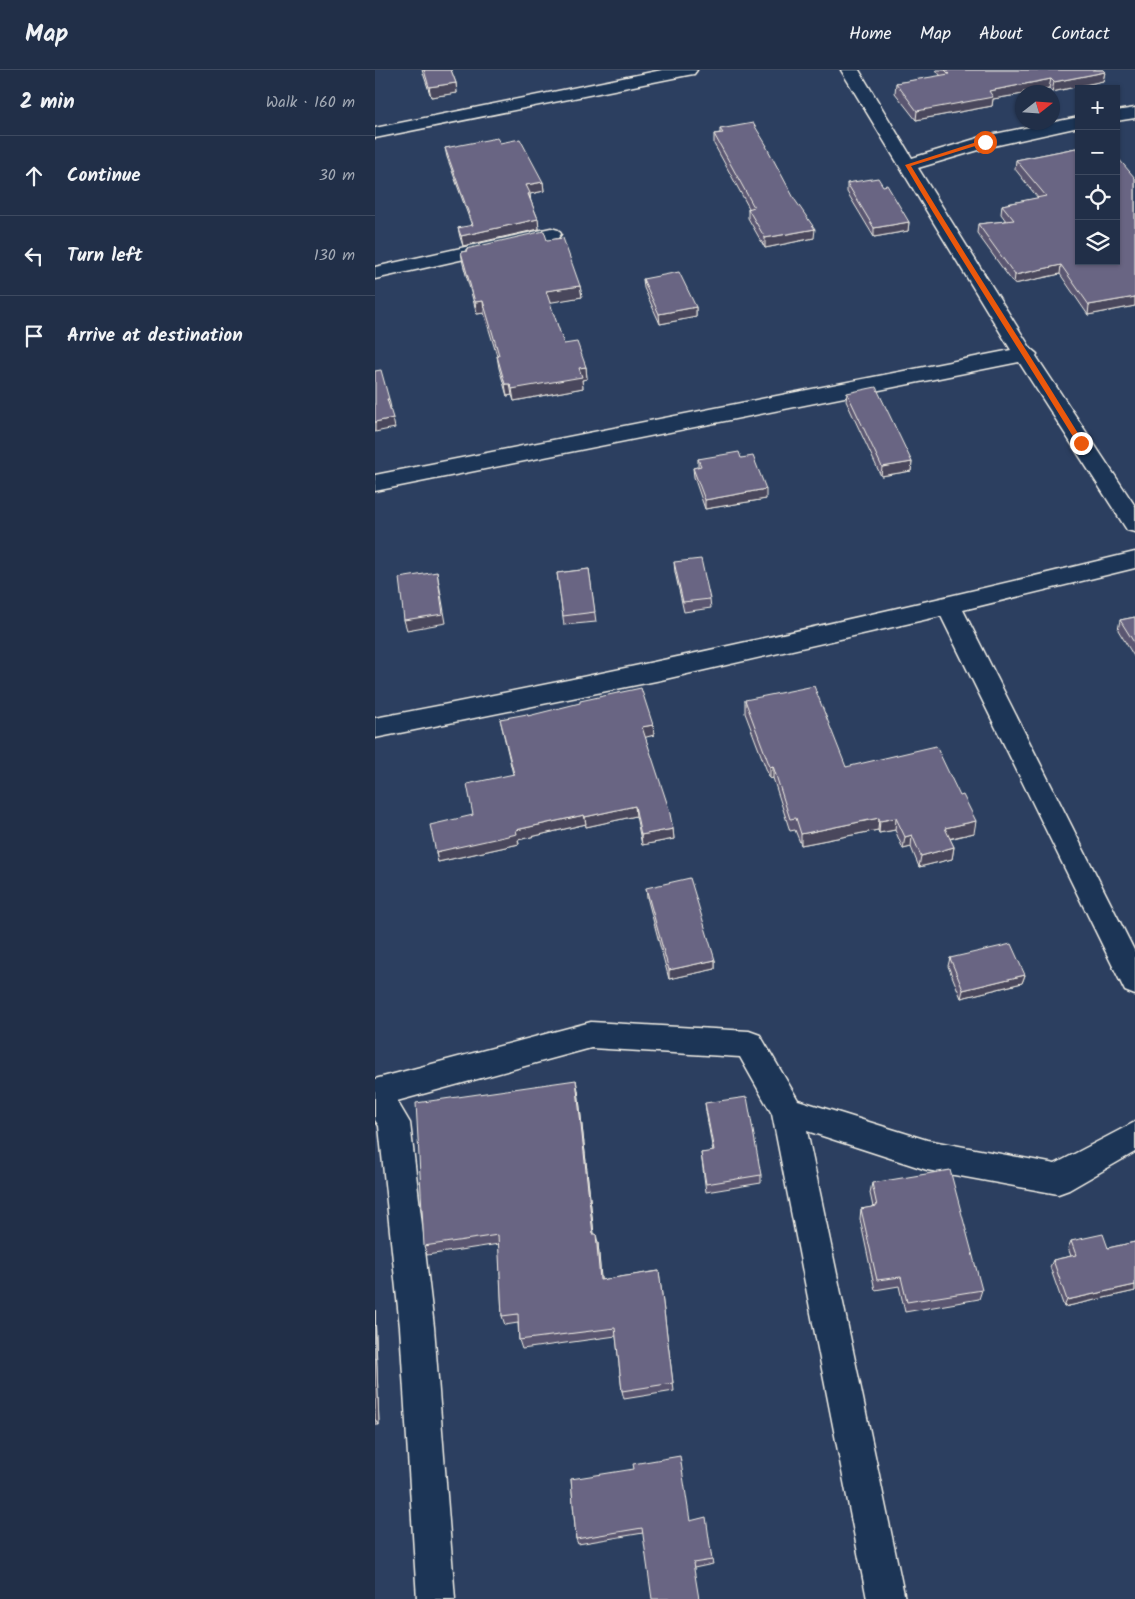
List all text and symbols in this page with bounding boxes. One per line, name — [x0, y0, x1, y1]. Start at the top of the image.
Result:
text: Map — [25, 15, 68, 54]
text: Home — [849, 20, 892, 49]
text: Map — [920, 20, 951, 49]
text: About — [979, 20, 1023, 49]
text: Contact — [1051, 20, 1110, 49]
north arrow — [1015, 85, 1060, 130]
map controls — [1075, 85, 1120, 265]
button: + — [1075, 85, 1120, 130]
text: 2 min — [20, 86, 75, 119]
text: Walk · 160 m — [266, 90, 355, 115]
button: − — [1075, 130, 1120, 175]
route start — [974, 131, 997, 154]
text: Continue — [67, 161, 140, 191]
icon: ahead — [20, 162, 48, 190]
text: 30 m — [319, 163, 355, 188]
button: locate — [1075, 175, 1120, 220]
button: layers — [1075, 220, 1120, 265]
text: Turn left — [67, 241, 142, 271]
icon: left — [20, 242, 48, 270]
text: 130 m — [314, 243, 355, 268]
text: Arrive at destination — [67, 321, 243, 351]
icon: arrive — [20, 322, 48, 350]
route end — [1070, 432, 1093, 455]

